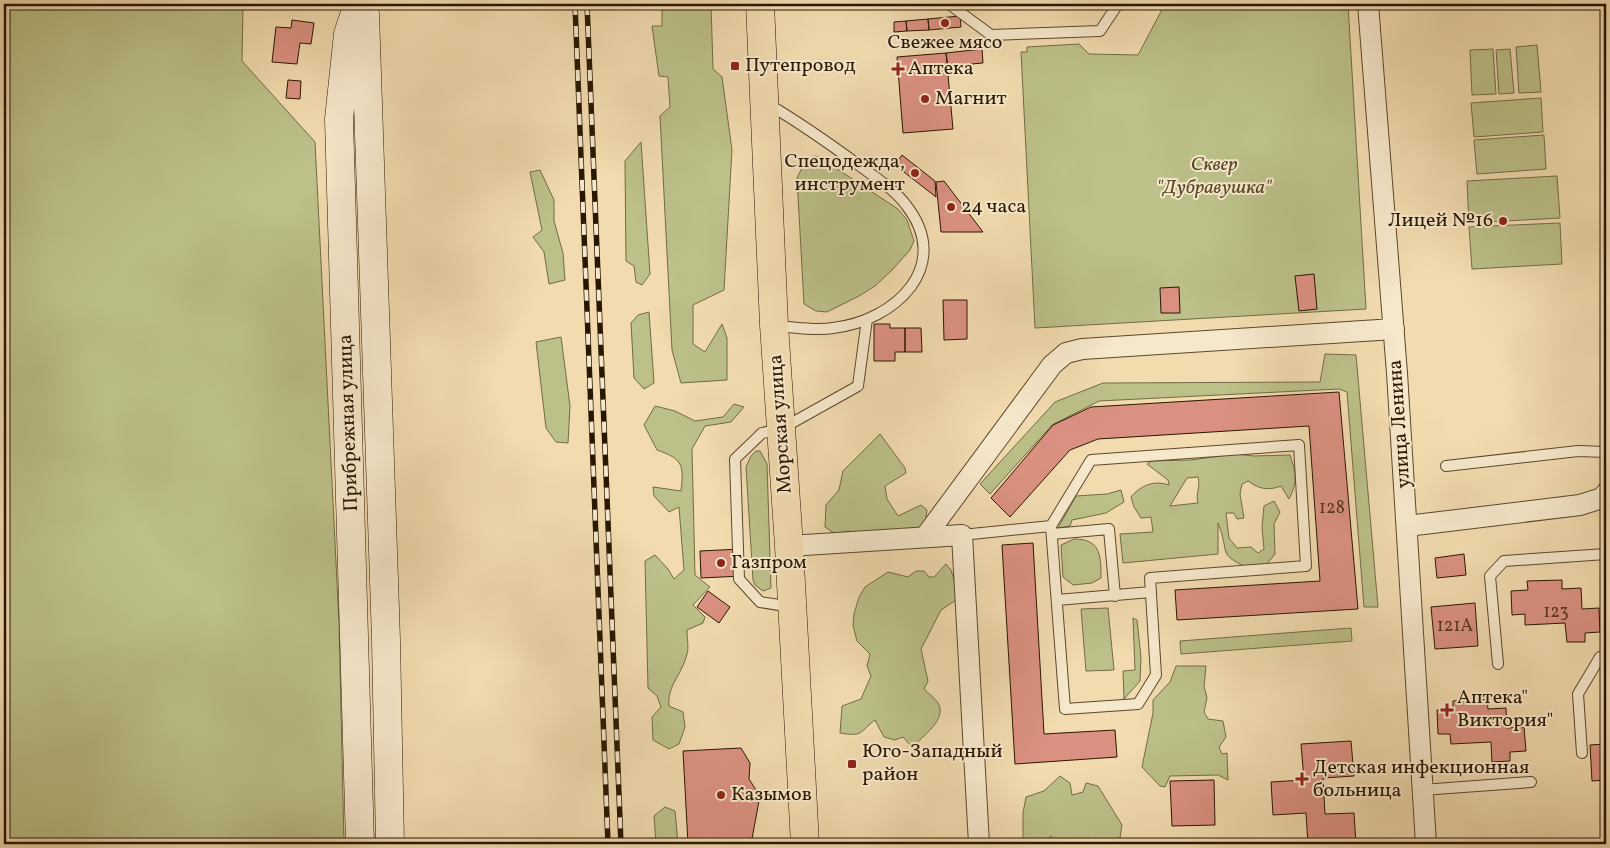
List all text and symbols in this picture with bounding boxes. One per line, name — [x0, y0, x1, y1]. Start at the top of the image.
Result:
marker: Свежее мясо — [939, 17, 951, 29]
place label: Свежее мясо — [888, 29, 1002, 57]
place label: Путепровод — [745, 52, 856, 80]
place label: Аптека — [908, 55, 974, 83]
marker: Путепровод — [729, 60, 741, 72]
marker: Аптека — [892, 63, 904, 75]
place label: Магнит — [935, 85, 1007, 113]
marker: Магнит — [919, 93, 931, 105]
place label: Спецодежда, инструмент — [785, 148, 905, 199]
park label: Сквер "Дубравушка" — [1156, 151, 1273, 202]
marker: Спецодежда, инструмент — [909, 167, 921, 179]
place label: 24 часа — [961, 193, 1026, 221]
marker: 24 часа — [945, 201, 957, 213]
place label: Лицей №16 — [1388, 207, 1493, 235]
marker: Лицей №16 — [1497, 215, 1509, 227]
street label: Прибрежная улица — [332, 334, 366, 512]
street label: Морская улица — [762, 353, 800, 495]
street label: улица Ленина — [1382, 359, 1418, 489]
house number: 128 — [1319, 496, 1345, 521]
place label: Газпром — [731, 549, 807, 577]
marker: Газпром — [715, 557, 727, 569]
house number: 123 — [1543, 600, 1569, 625]
house number: 121А — [1437, 614, 1473, 639]
place label: Аптека" Виктория" — [1457, 684, 1553, 735]
marker: Аптека" Виктория" — [1441, 704, 1453, 716]
place label: Юго-Западный район — [862, 738, 1003, 789]
place label: Детская инфекционная больница — [1313, 754, 1529, 805]
marker: Юго-Западный район — [846, 758, 858, 770]
marker: Детская инфекционная больница — [1295, 772, 1309, 786]
place label: Казымов — [731, 781, 812, 809]
marker: Казымов — [715, 789, 727, 801]

